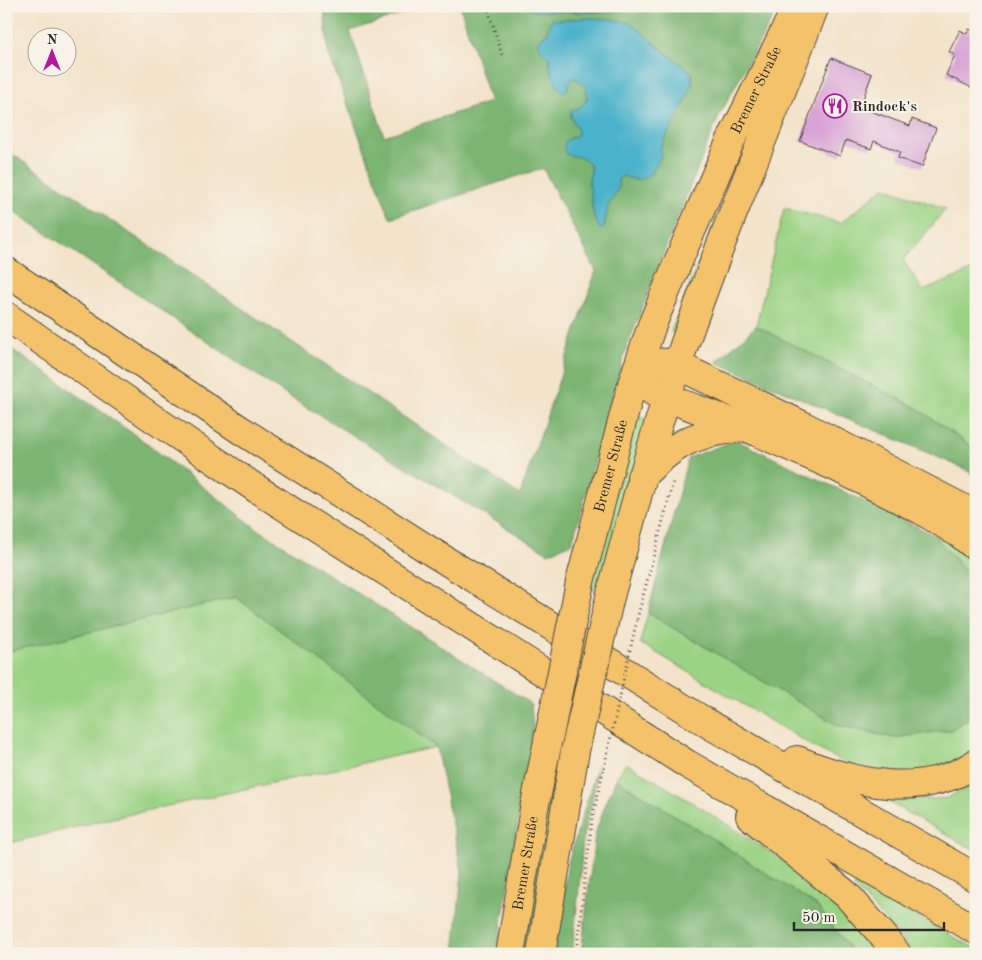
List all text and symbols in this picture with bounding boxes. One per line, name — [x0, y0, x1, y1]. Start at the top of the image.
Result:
north arrow — [28, 28, 78, 78]
text: N — [47, 33, 58, 47]
street label: Bremer Straße — [729, 44, 785, 137]
restaurant icon: Rindock's — [822, 93, 848, 119]
place label: Rindock's — [852, 100, 917, 115]
street label: Bremer Straße — [593, 418, 631, 514]
street label: Bremer Straße — [511, 815, 542, 912]
scale bar — [794, 900, 944, 932]
text: 50 m — [802, 911, 836, 926]

